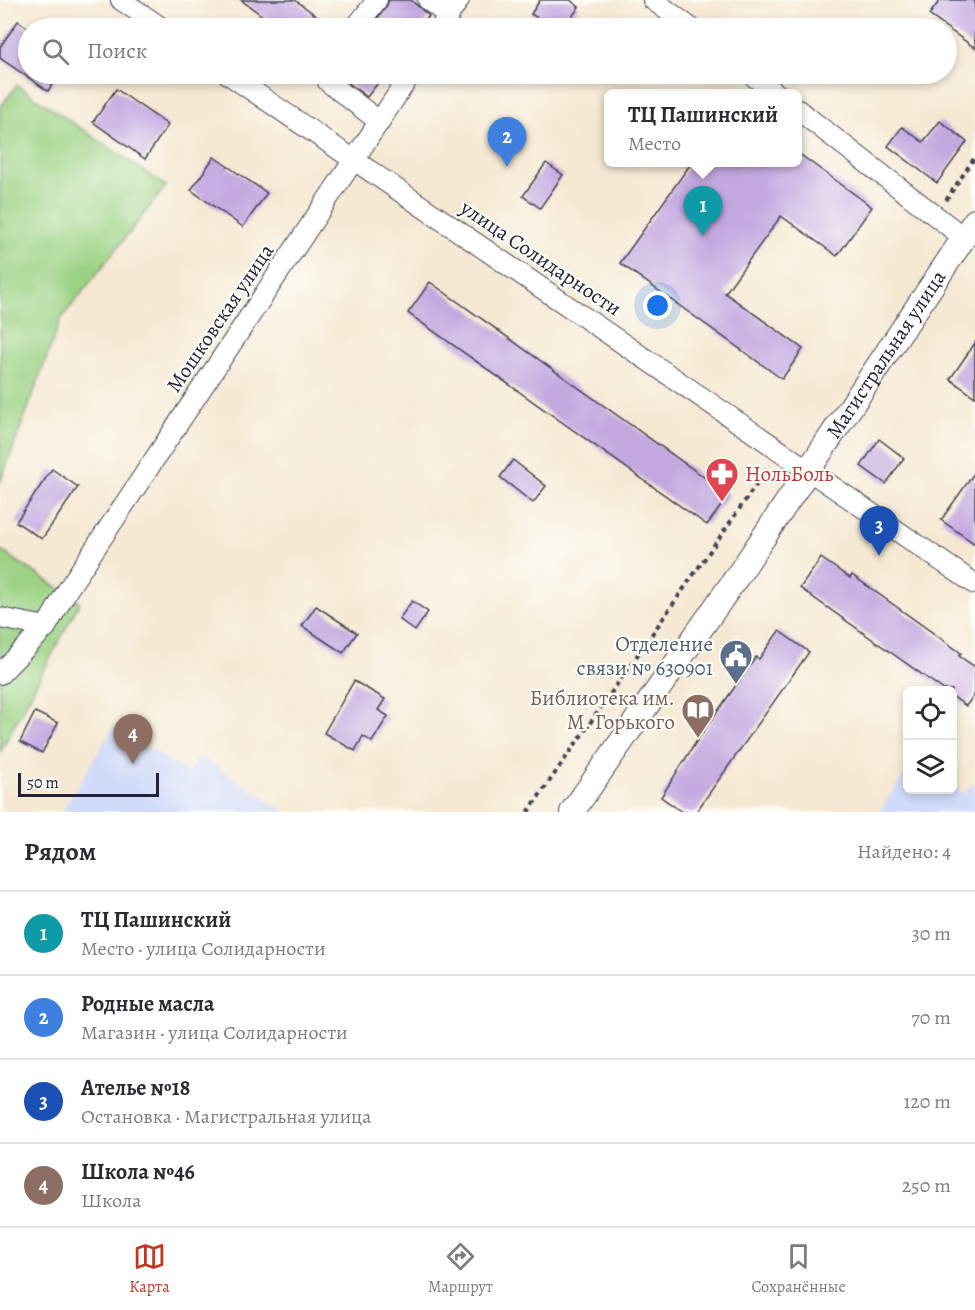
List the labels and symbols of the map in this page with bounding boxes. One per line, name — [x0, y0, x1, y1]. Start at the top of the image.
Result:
pin: 2 — [488, 118, 526, 167]
pin: 1 — [684, 186, 722, 236]
street label: улица Солидарности — [454, 193, 627, 322]
street label: Мошковская улица — [160, 238, 280, 398]
street label: Магистральная улица — [819, 264, 952, 444]
your location — [643, 291, 672, 320]
pharmacy icon: НольБоль — [704, 456, 740, 503]
place label: НольБоль — [745, 460, 833, 488]
pin: 3 — [860, 506, 898, 556]
place label: Отделение связи № 630901 — [577, 630, 713, 682]
public building icon: Отделение связи № 630901 — [718, 638, 754, 685]
place label: Библиотека им. М. Горького — [530, 684, 675, 736]
library icon: Библиотека им. М. Горького — [680, 692, 716, 739]
pin: 4 — [114, 714, 152, 764]
scale bar — [18, 770, 159, 798]

